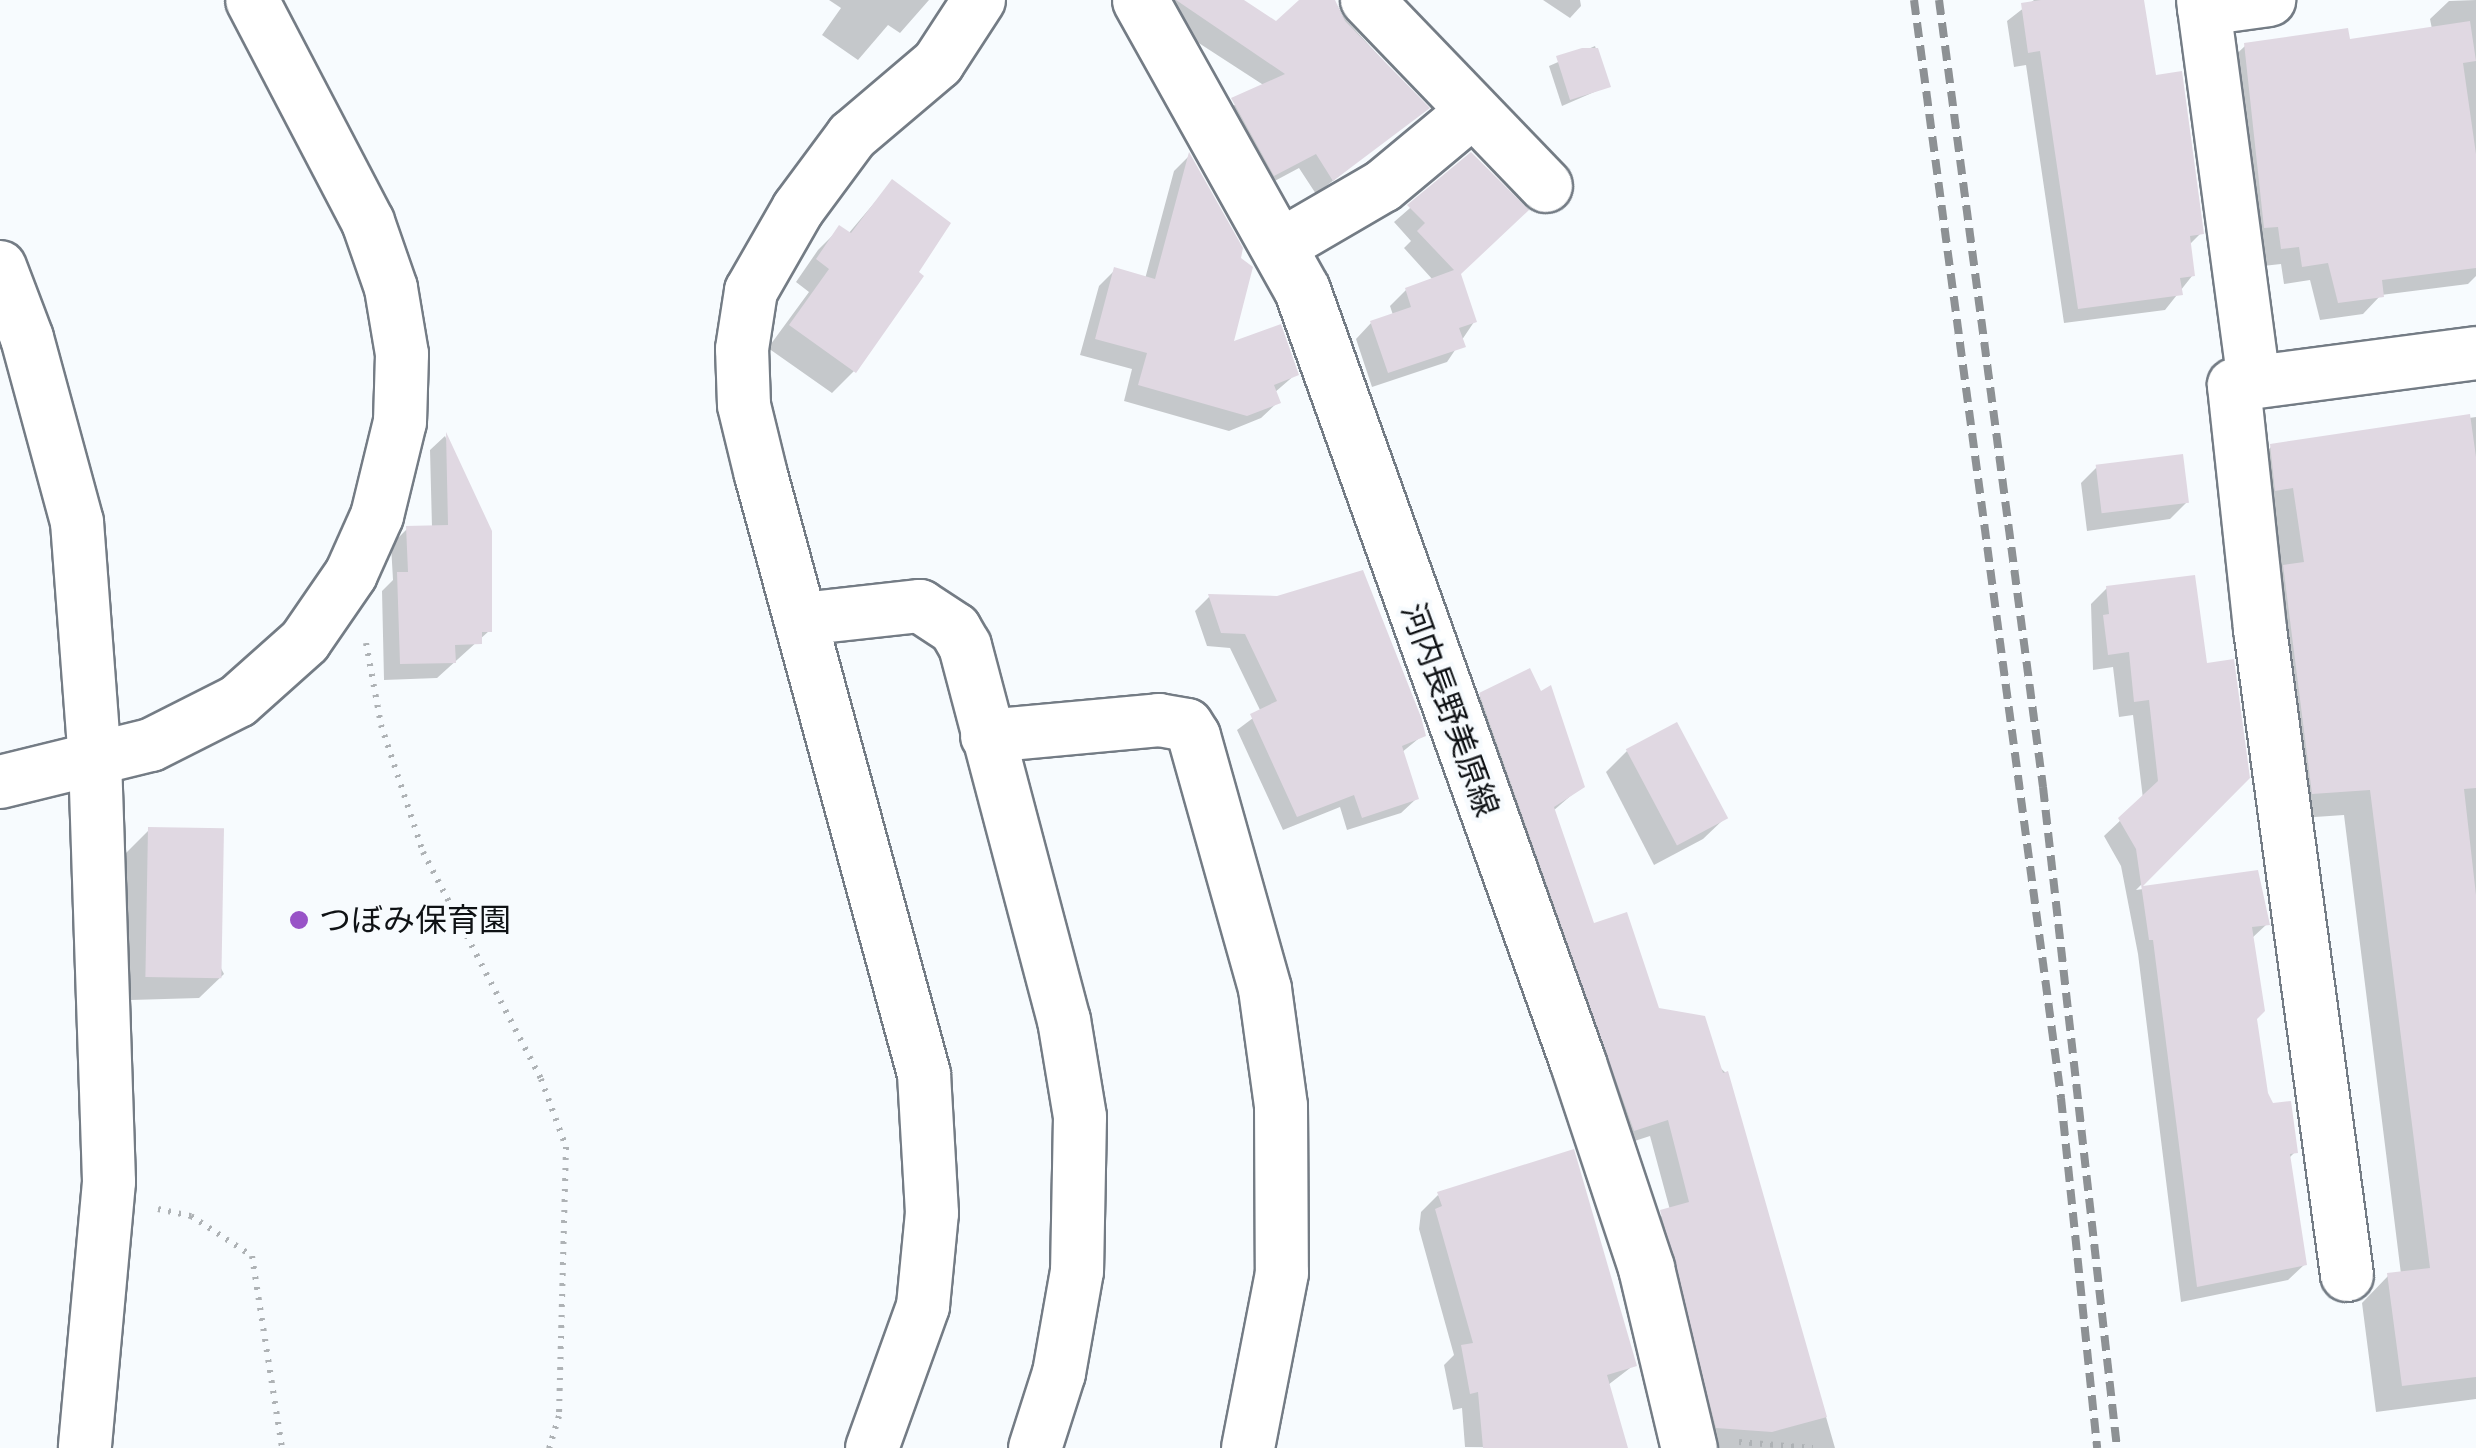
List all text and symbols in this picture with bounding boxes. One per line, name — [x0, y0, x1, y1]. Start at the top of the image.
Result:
street label: 河内長野美原線 — [1394, 598, 1506, 822]
place label: つぼみ保育園 — [319, 901, 511, 939]
marker: つぼみ保育園 — [288, 909, 310, 931]

